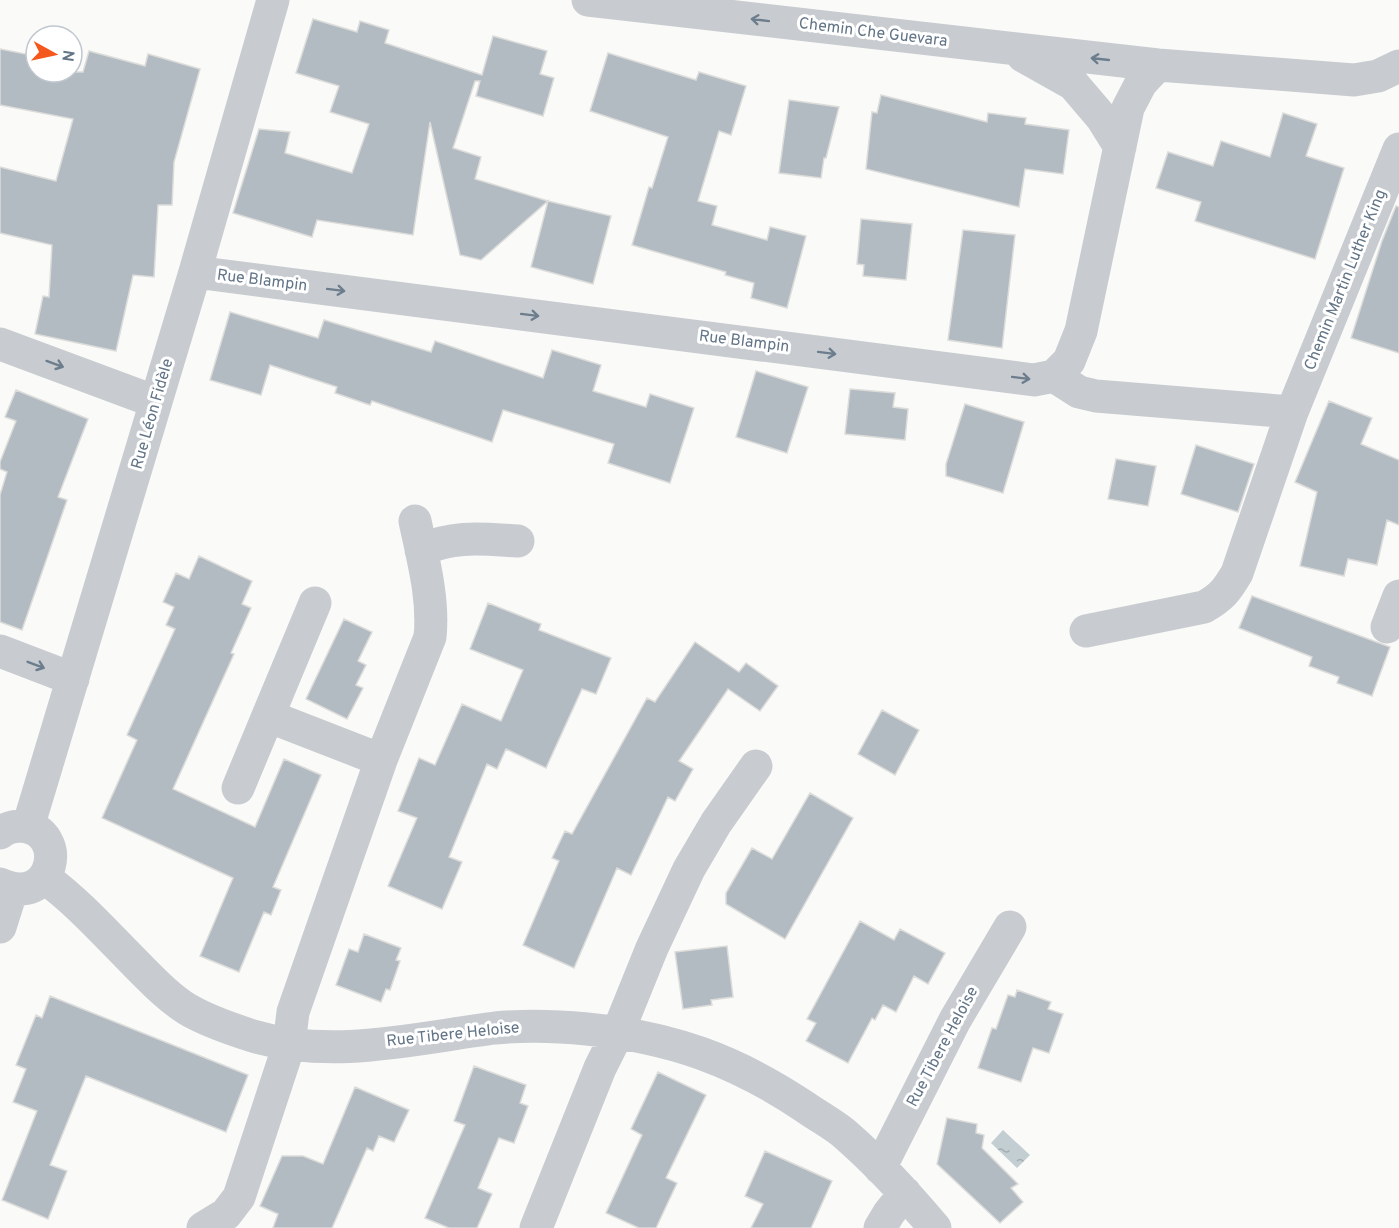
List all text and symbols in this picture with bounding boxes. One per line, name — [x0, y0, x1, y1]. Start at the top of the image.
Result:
one-way arrow — [750, 14, 770, 25]
street label: Chemin Che Guevara — [797, 14, 949, 52]
north arrow — [24, 24, 84, 84]
text: N — [56, 49, 78, 63]
one-way arrow — [1090, 53, 1110, 64]
street label: Chemin Martin Luther King — [1301, 187, 1391, 373]
street label: Rue Blampin — [216, 266, 308, 296]
one-way arrow — [326, 285, 346, 296]
one-way arrow — [519, 310, 539, 321]
street label: Rue Blampin — [698, 327, 790, 357]
one-way arrow — [817, 348, 837, 359]
street label: Rue Léon Fidèle — [128, 356, 178, 472]
one-way arrow — [45, 360, 64, 371]
one-way arrow — [1010, 373, 1030, 384]
one-way arrow — [27, 661, 45, 672]
street label: Rue Tibere Heloise — [903, 983, 983, 1111]
street label: Rue Tibere Heloise — [386, 1018, 520, 1052]

